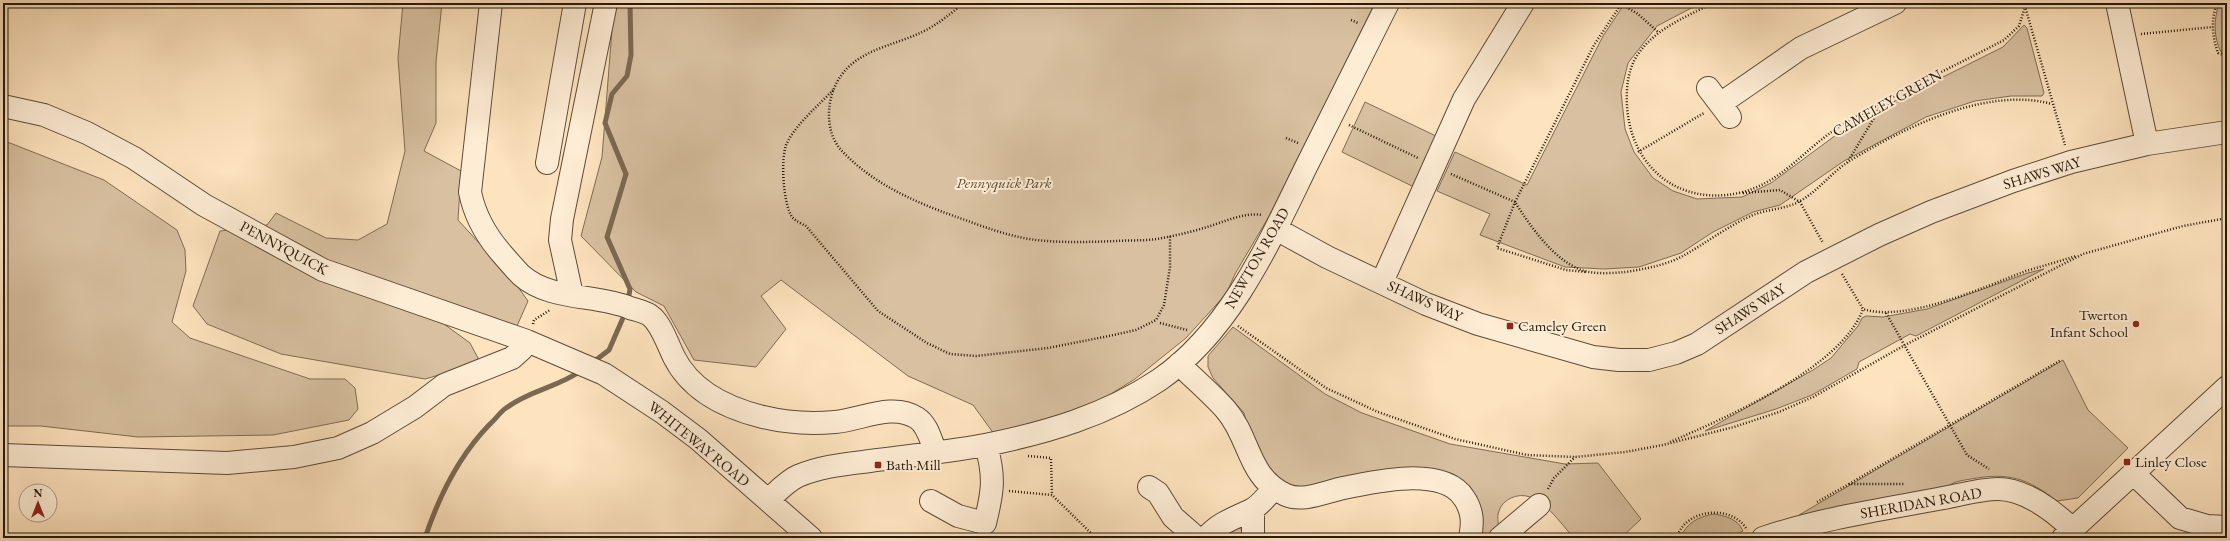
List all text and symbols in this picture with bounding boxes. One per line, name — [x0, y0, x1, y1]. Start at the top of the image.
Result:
street label: CAMELEY GREEN — [1829, 65, 1945, 141]
street label: SHAWS WAY — [2001, 151, 2084, 193]
park label: Pennyquick Park — [956, 173, 1052, 193]
street label: NEWTON ROAD — [1220, 204, 1293, 312]
street label: PENNYQUICK — [237, 216, 332, 279]
street label: SHAWS WAY — [1385, 276, 1467, 326]
street label: SHAWS WAY — [1711, 278, 1790, 338]
place label: Twerton Infant School — [2050, 305, 2128, 341]
place label: Cameley Green — [1518, 316, 1607, 335]
marker: Twerton Infant School — [2131, 319, 2141, 329]
marker: Cameley Green — [1505, 321, 1515, 331]
street label: WHITEWAY ROAD — [645, 397, 754, 491]
place label: Linley Close — [2135, 452, 2207, 471]
place label: Bath Mill — [886, 455, 941, 474]
marker: Linley Close — [2122, 457, 2132, 467]
marker: Bath Mill — [873, 460, 883, 470]
street label: SHERIDAN ROAD — [1859, 482, 1983, 523]
north arrow — [18, 483, 58, 523]
text: N — [34, 486, 43, 500]

